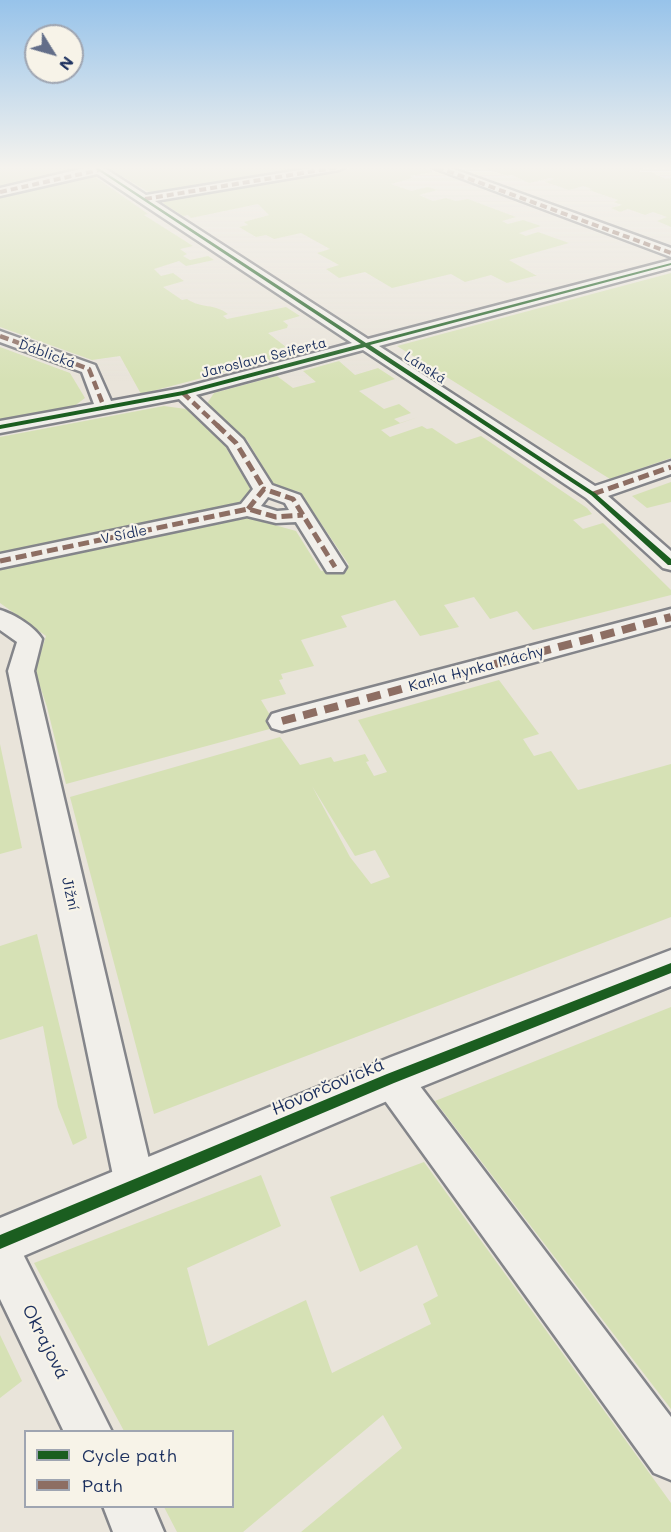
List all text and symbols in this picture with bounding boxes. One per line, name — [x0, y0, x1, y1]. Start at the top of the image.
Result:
north arrow — [24, 24, 84, 84]
text: N — [55, 53, 79, 75]
street label: Jaroslava Seiferta — [200, 334, 328, 382]
street label: Ďáblická — [16, 336, 78, 372]
street label: Lánská — [401, 348, 449, 388]
street label: V Sídle — [99, 522, 149, 548]
street label: Karla Hynka Máchy — [406, 642, 546, 696]
street label: Jižní — [57, 875, 83, 913]
street label: Hovorčovická — [268, 1054, 388, 1120]
street label: Okrajová — [17, 1301, 73, 1383]
legend — [24, 1430, 234, 1508]
text: Cycle path — [82, 1443, 177, 1467]
text: Path — [82, 1473, 122, 1497]

